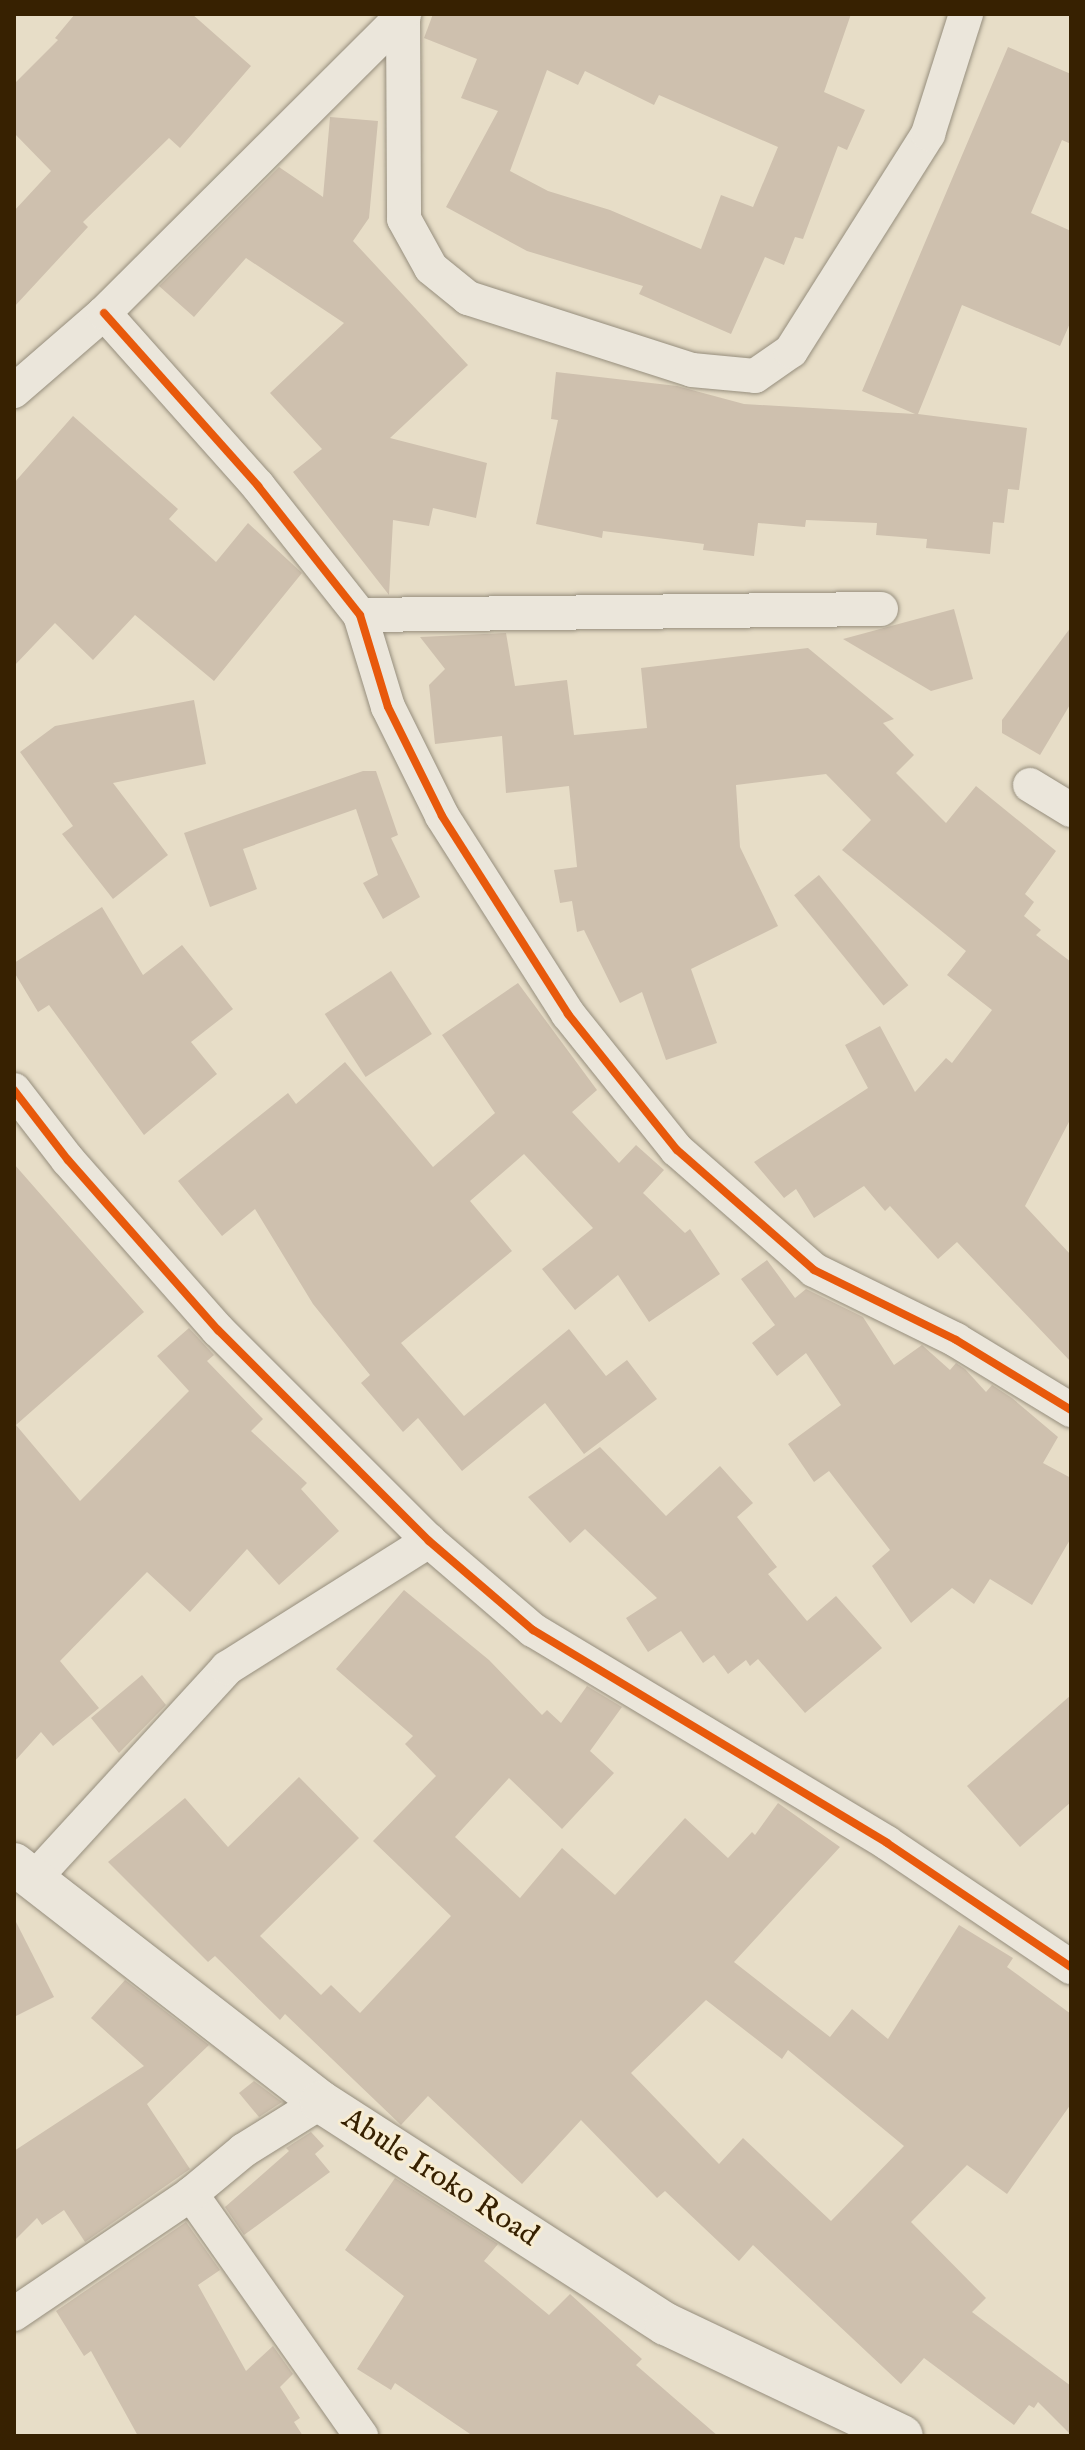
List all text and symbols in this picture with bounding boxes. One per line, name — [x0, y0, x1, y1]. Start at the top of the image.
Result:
street label: Abule Iroko Road — [335, 2101, 545, 2255]

